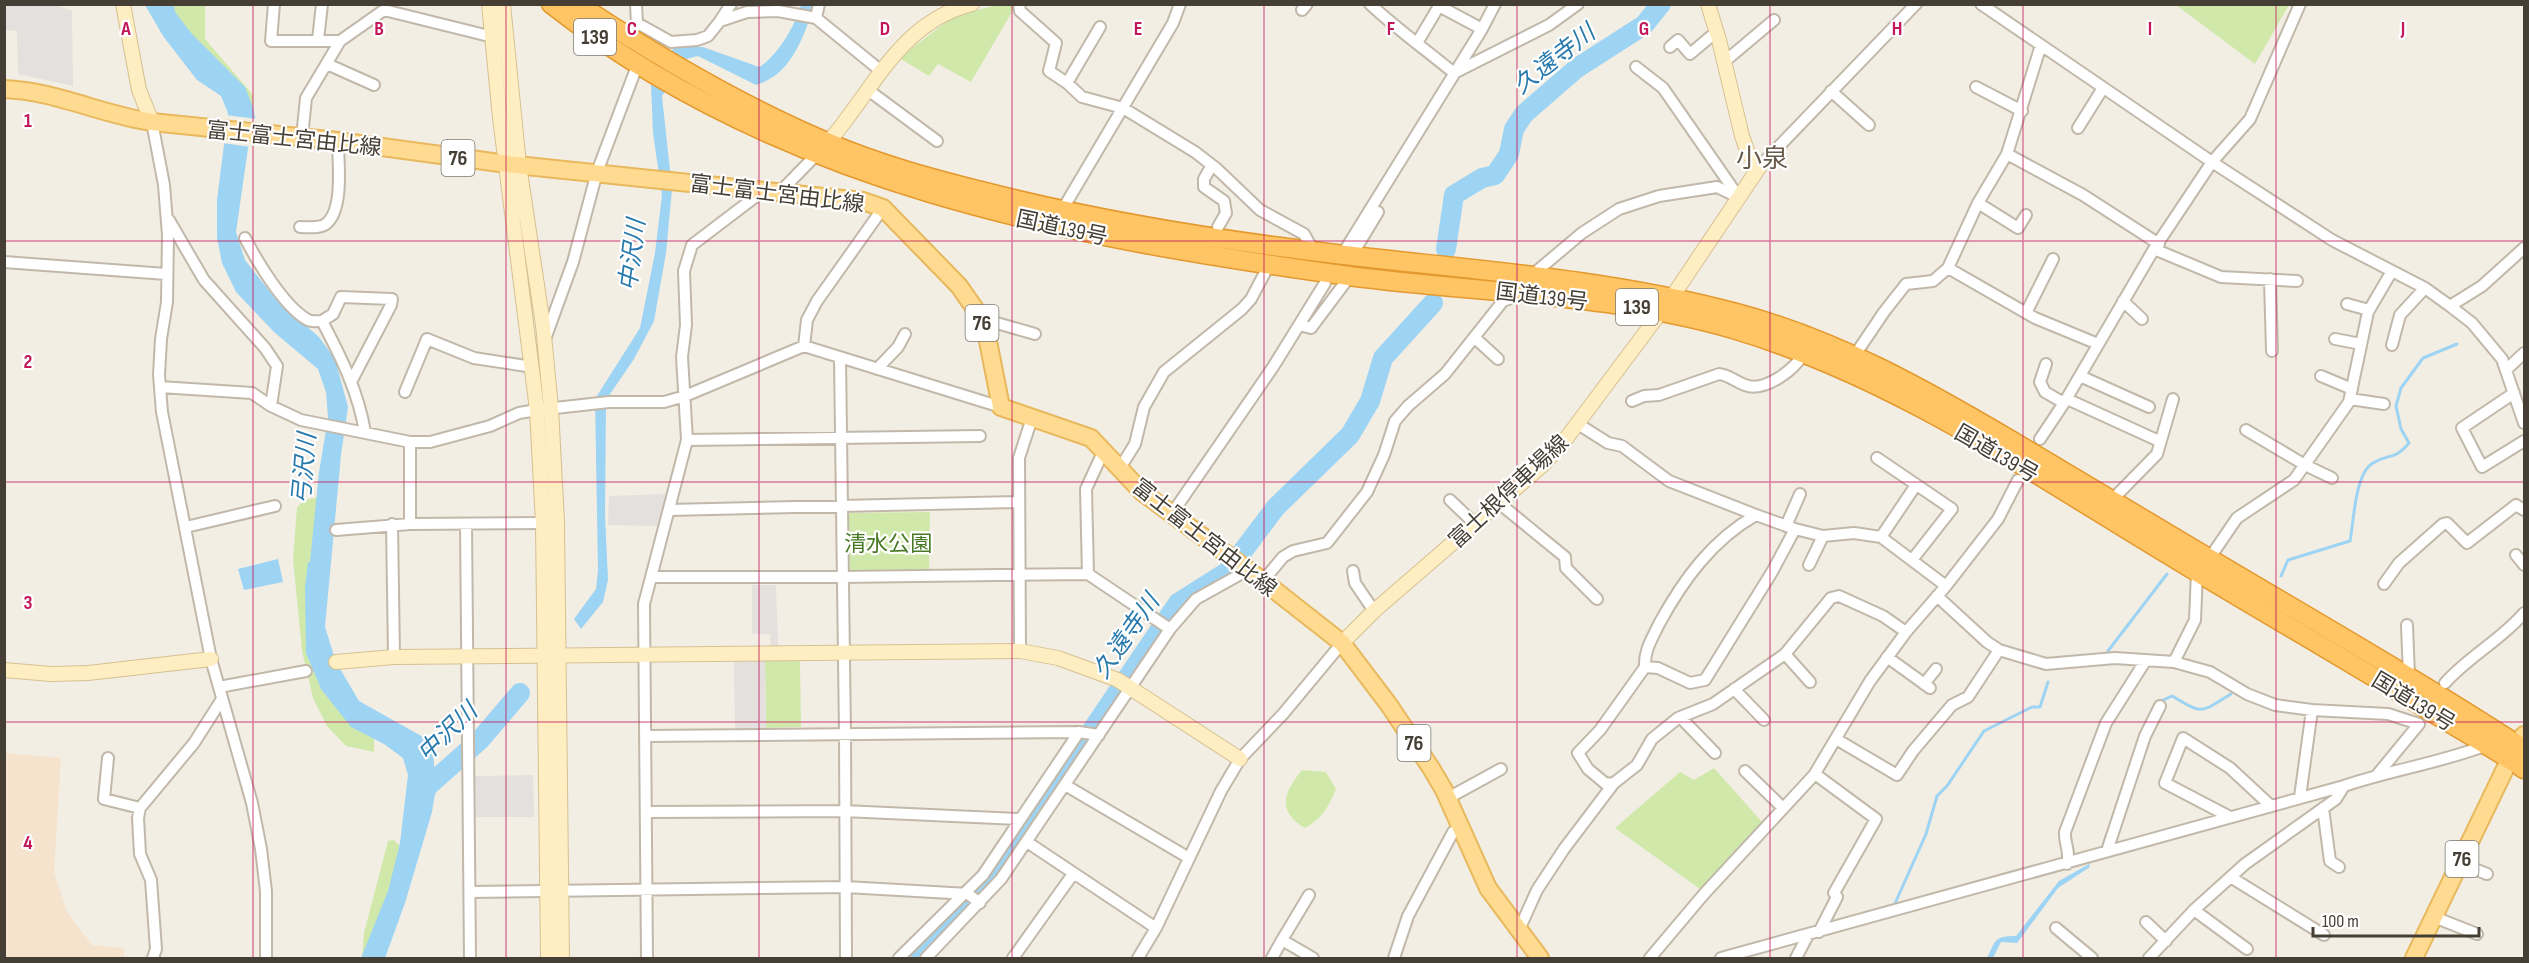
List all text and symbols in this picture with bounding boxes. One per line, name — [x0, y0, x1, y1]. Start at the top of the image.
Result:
text: A — [120, 17, 131, 41]
text: B — [374, 17, 384, 41]
text: C — [627, 17, 637, 41]
text: D — [880, 17, 890, 41]
text: E — [1134, 17, 1142, 41]
text: F — [1387, 17, 1395, 41]
water label: 久遠寺川 — [1508, 17, 1603, 100]
text: G — [1639, 17, 1649, 41]
text: H — [1892, 17, 1902, 41]
text: I — [2148, 17, 2152, 41]
text: J — [2400, 17, 2405, 41]
road number: 139 — [574, 19, 616, 55]
text: 1 — [24, 109, 32, 133]
street label: 富士富士宮由比線 — [205, 117, 383, 162]
road number: 76 — [442, 140, 474, 176]
district label: 小泉 — [1736, 144, 1788, 175]
street label: 富士富士宮由比線 — [688, 170, 866, 219]
street label: 国道139号 — [1014, 206, 1110, 251]
water label: 中沢川 — [614, 215, 652, 293]
street label: 国道139号 — [1494, 278, 1589, 317]
road number: 139 — [1616, 289, 1658, 325]
road number: 76 — [966, 305, 998, 341]
text: 2 — [24, 350, 32, 374]
street label: 国道139号 — [1949, 419, 2043, 489]
water label: 弓沢川 — [287, 429, 322, 506]
street label: 富士根停車場線 — [1443, 430, 1575, 554]
street label: 富士富士宮由比線 — [1126, 473, 1282, 603]
park label: 清水公園 — [844, 531, 932, 558]
water label: 久遠寺川 — [1087, 586, 1168, 684]
text: 3 — [24, 591, 33, 615]
street label: 国道139号 — [2367, 667, 2460, 738]
water label: 中沢川 — [411, 695, 485, 768]
road number: 76 — [1398, 725, 1430, 761]
text: 4 — [23, 831, 33, 855]
road number: 76 — [2446, 841, 2478, 877]
scale bar — [2313, 900, 2480, 938]
text: 100 m — [2322, 911, 2359, 932]

